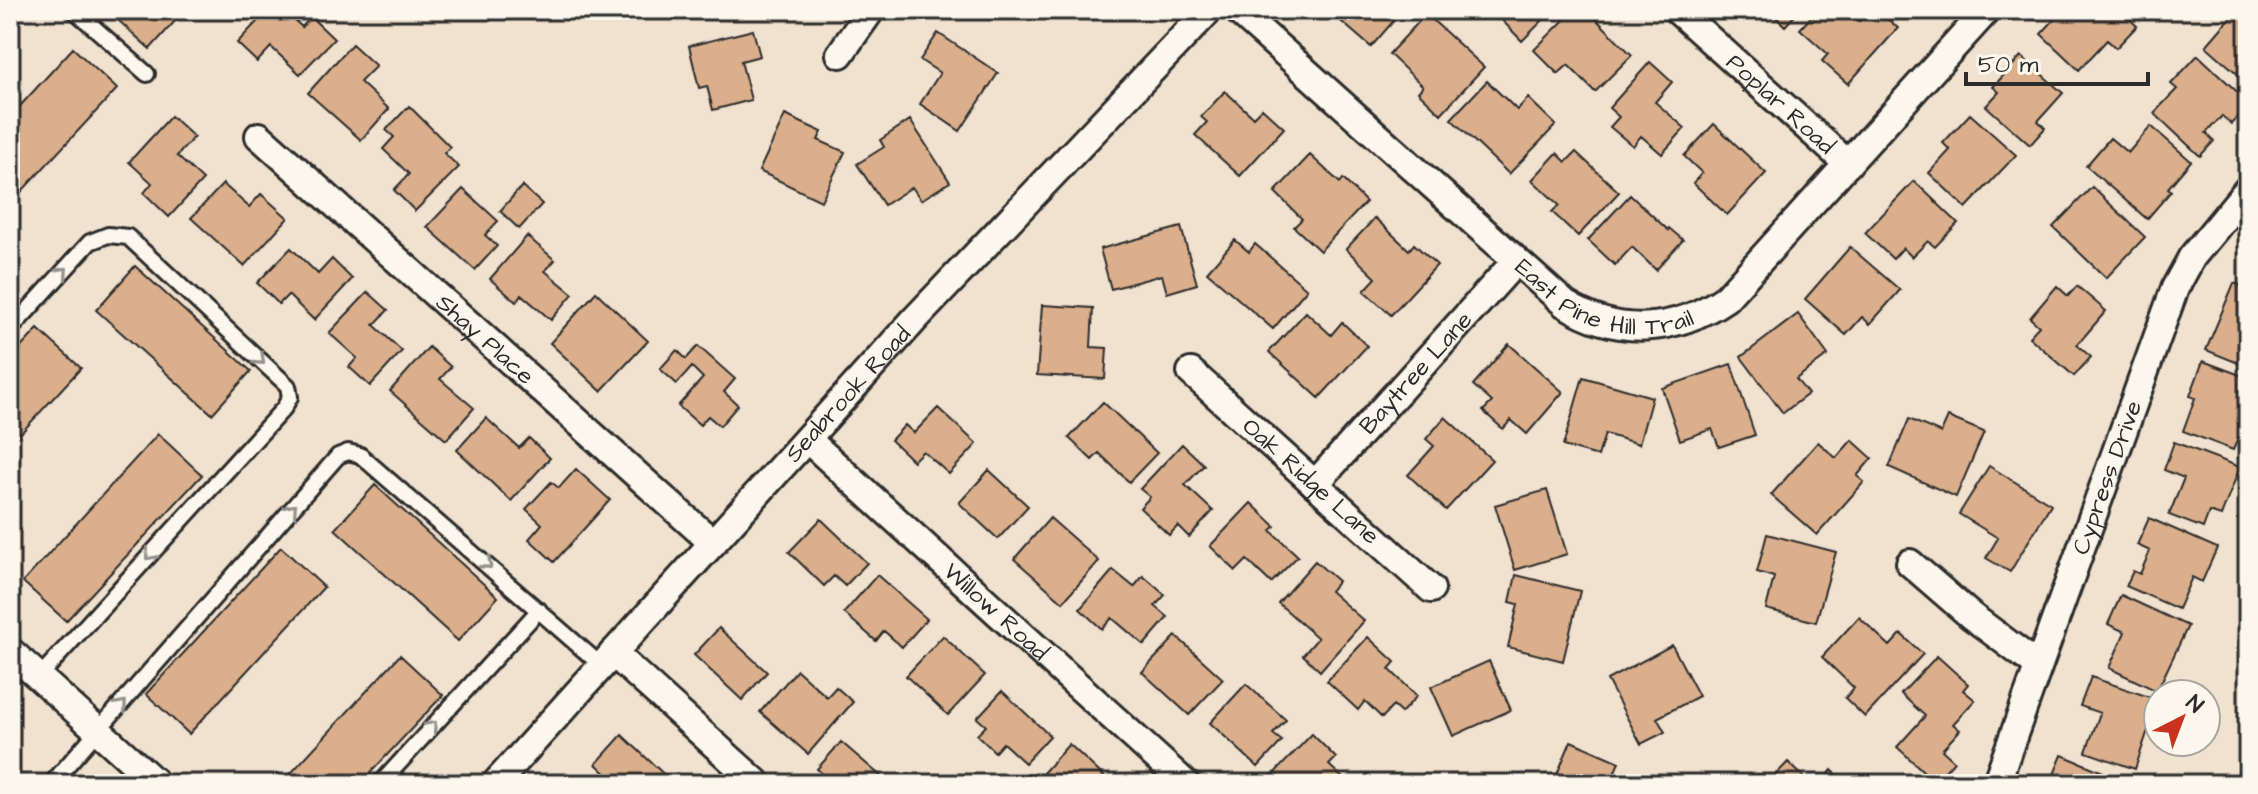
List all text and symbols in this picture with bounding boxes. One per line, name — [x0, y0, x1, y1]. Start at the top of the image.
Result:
scale bar — [1966, 36, 2148, 86]
street label: Poplar Road — [1718, 46, 1842, 163]
text: 50 m — [1978, 48, 2039, 82]
street label: East Pine Hill Trail — [1507, 251, 1699, 345]
one-way arrow — [53, 267, 68, 281]
street label: Shay Place — [428, 286, 541, 393]
street label: Baytree Lane — [1352, 304, 1481, 442]
street label: Seabrook Road — [777, 318, 919, 470]
one-way arrow — [250, 351, 265, 365]
street label: Cypress Drive — [2064, 396, 2151, 559]
street label: Oak Ridge Lane — [1234, 410, 1387, 553]
one-way arrow — [283, 503, 297, 518]
one-way arrow — [146, 545, 160, 560]
one-way arrow — [477, 554, 492, 569]
street label: Willow Road — [936, 555, 1056, 669]
north arrow — [2142, 678, 2222, 758]
text: N — [2179, 688, 2210, 721]
one-way arrow — [112, 699, 127, 714]
one-way arrow — [423, 721, 437, 736]

